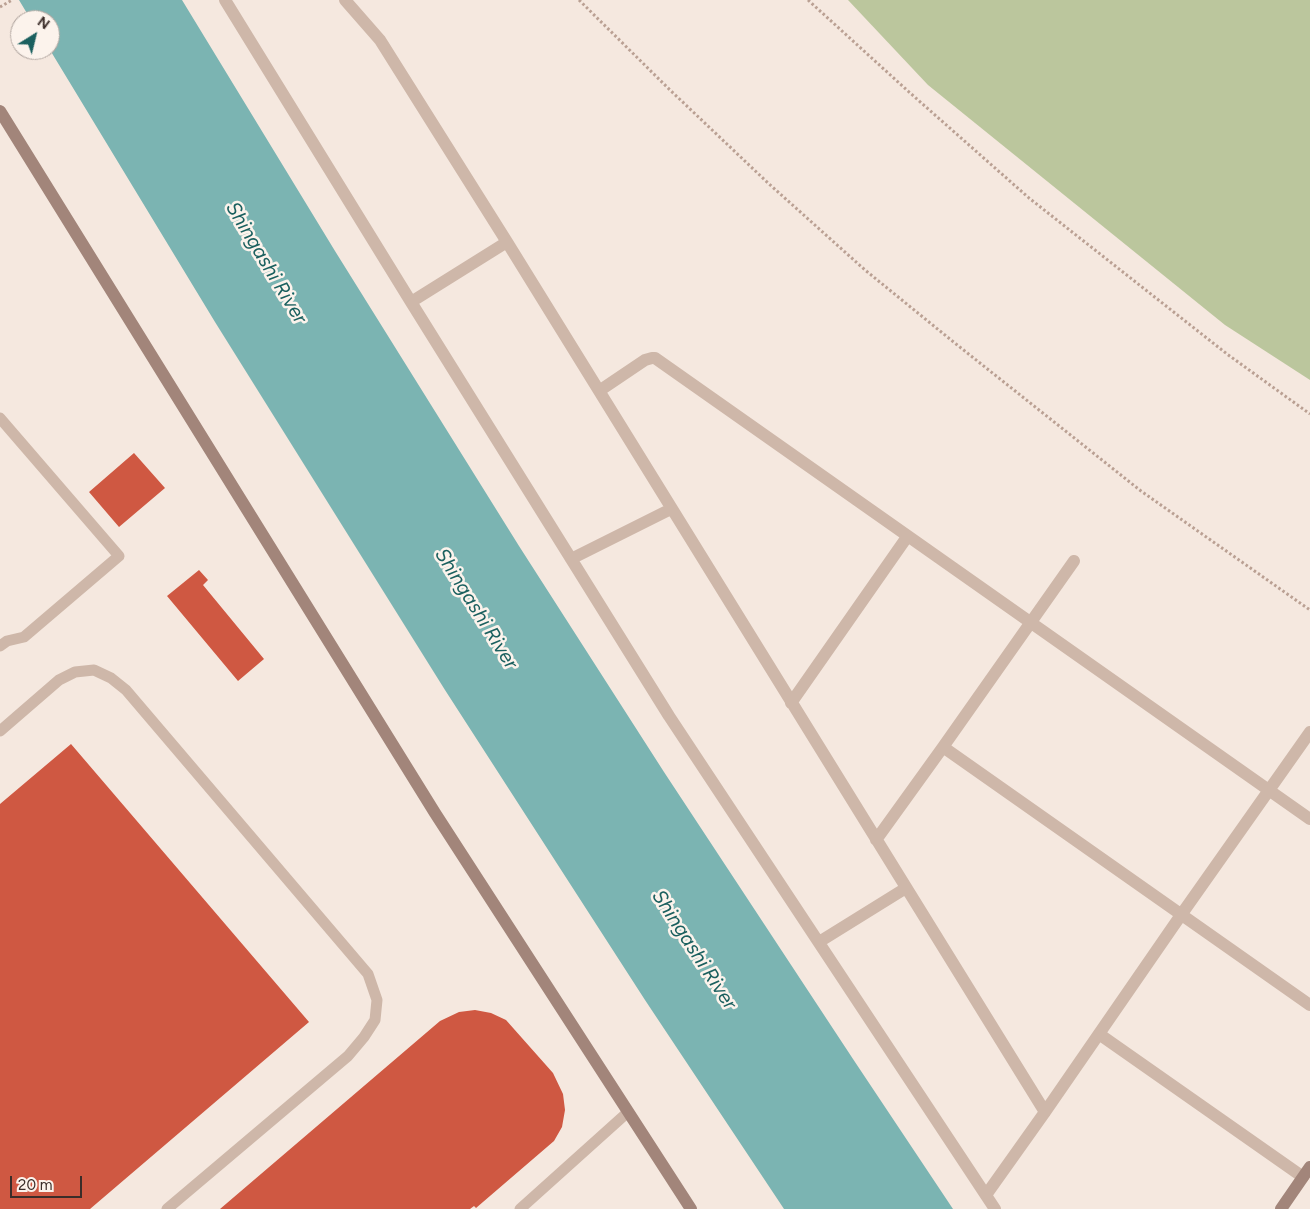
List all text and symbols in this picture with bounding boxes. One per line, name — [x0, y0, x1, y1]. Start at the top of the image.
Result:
north arrow — [10, 10, 60, 60]
text: N — [34, 13, 53, 33]
water label: Shingashi River — [220, 198, 312, 328]
water label: Shingashi River — [429, 544, 523, 674]
water label: Shingashi River — [646, 886, 742, 1014]
scale bar — [12, 1166, 85, 1198]
text: 20 m — [18, 1176, 52, 1194]

